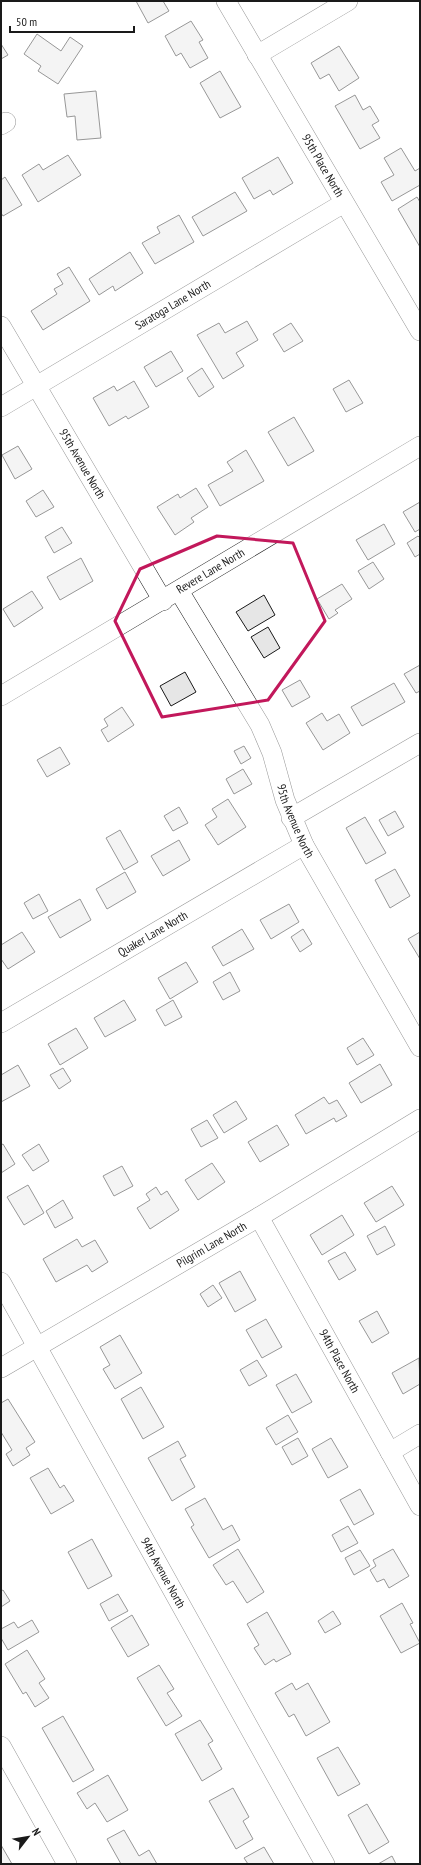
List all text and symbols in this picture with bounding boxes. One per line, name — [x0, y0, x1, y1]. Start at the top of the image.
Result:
scale bar — [10, 8, 134, 34]
text: 50 m — [16, 14, 37, 29]
street label: 95th Place North — [299, 131, 348, 200]
street label: Saratoga Lane North — [132, 276, 213, 333]
street label: 95th Avenue North — [56, 426, 109, 501]
street label: Revere Lane North — [173, 544, 247, 597]
street label: 95th Avenue North — [274, 782, 318, 860]
street label: Quaker Lane North — [115, 907, 190, 960]
street label: Pilgrim Lane North — [174, 1218, 249, 1271]
street label: 94th Place North — [316, 1326, 363, 1395]
street label: 94th Avenue North — [138, 1535, 189, 1611]
north arrow — [8, 1817, 48, 1857]
text: N — [29, 1826, 44, 1838]

